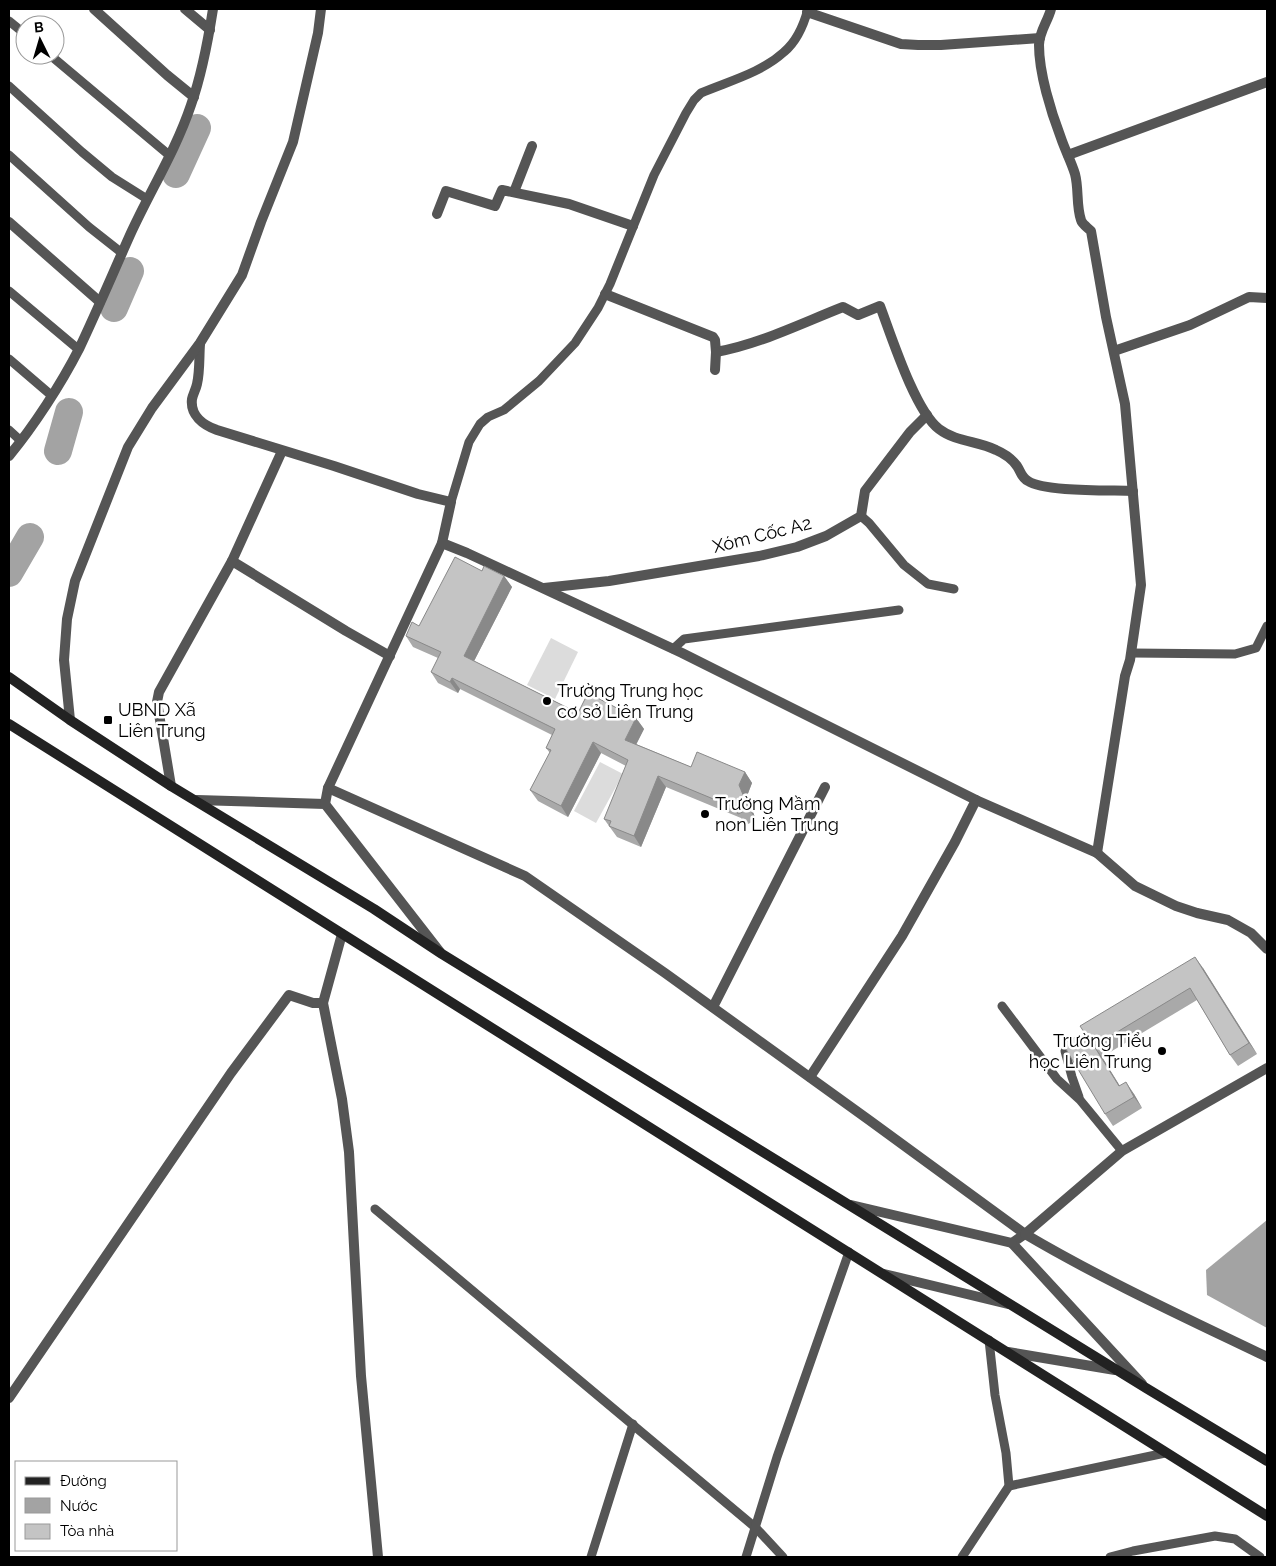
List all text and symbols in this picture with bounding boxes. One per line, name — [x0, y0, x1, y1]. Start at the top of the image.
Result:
north arrow — [15, 15, 65, 65]
text: B — [33, 19, 45, 35]
street label: Xóm Cốc A2 — [710, 512, 813, 557]
place label: Trường Trung học cơ sở Liên Trung — [557, 680, 704, 722]
marker: Trường Trung học cơ sở Liên Trung — [541, 695, 553, 707]
place label: UBND Xã Liên Trung — [118, 699, 206, 741]
marker: UBND Xã Liên Trung — [102, 714, 114, 726]
place label: Trường Mầm non Liên Trung — [715, 793, 839, 835]
marker: Trường Mầm non Liên Trung — [699, 808, 711, 820]
place label: Trường Tiểu học Liên Trung — [1029, 1030, 1152, 1072]
marker: Trường Tiểu học Liên Trung — [1156, 1045, 1168, 1057]
legend — [15, 1461, 178, 1551]
text: Đường — [60, 1472, 107, 1490]
text: Nước — [60, 1497, 98, 1515]
text: Tòa nhà — [60, 1522, 114, 1540]

